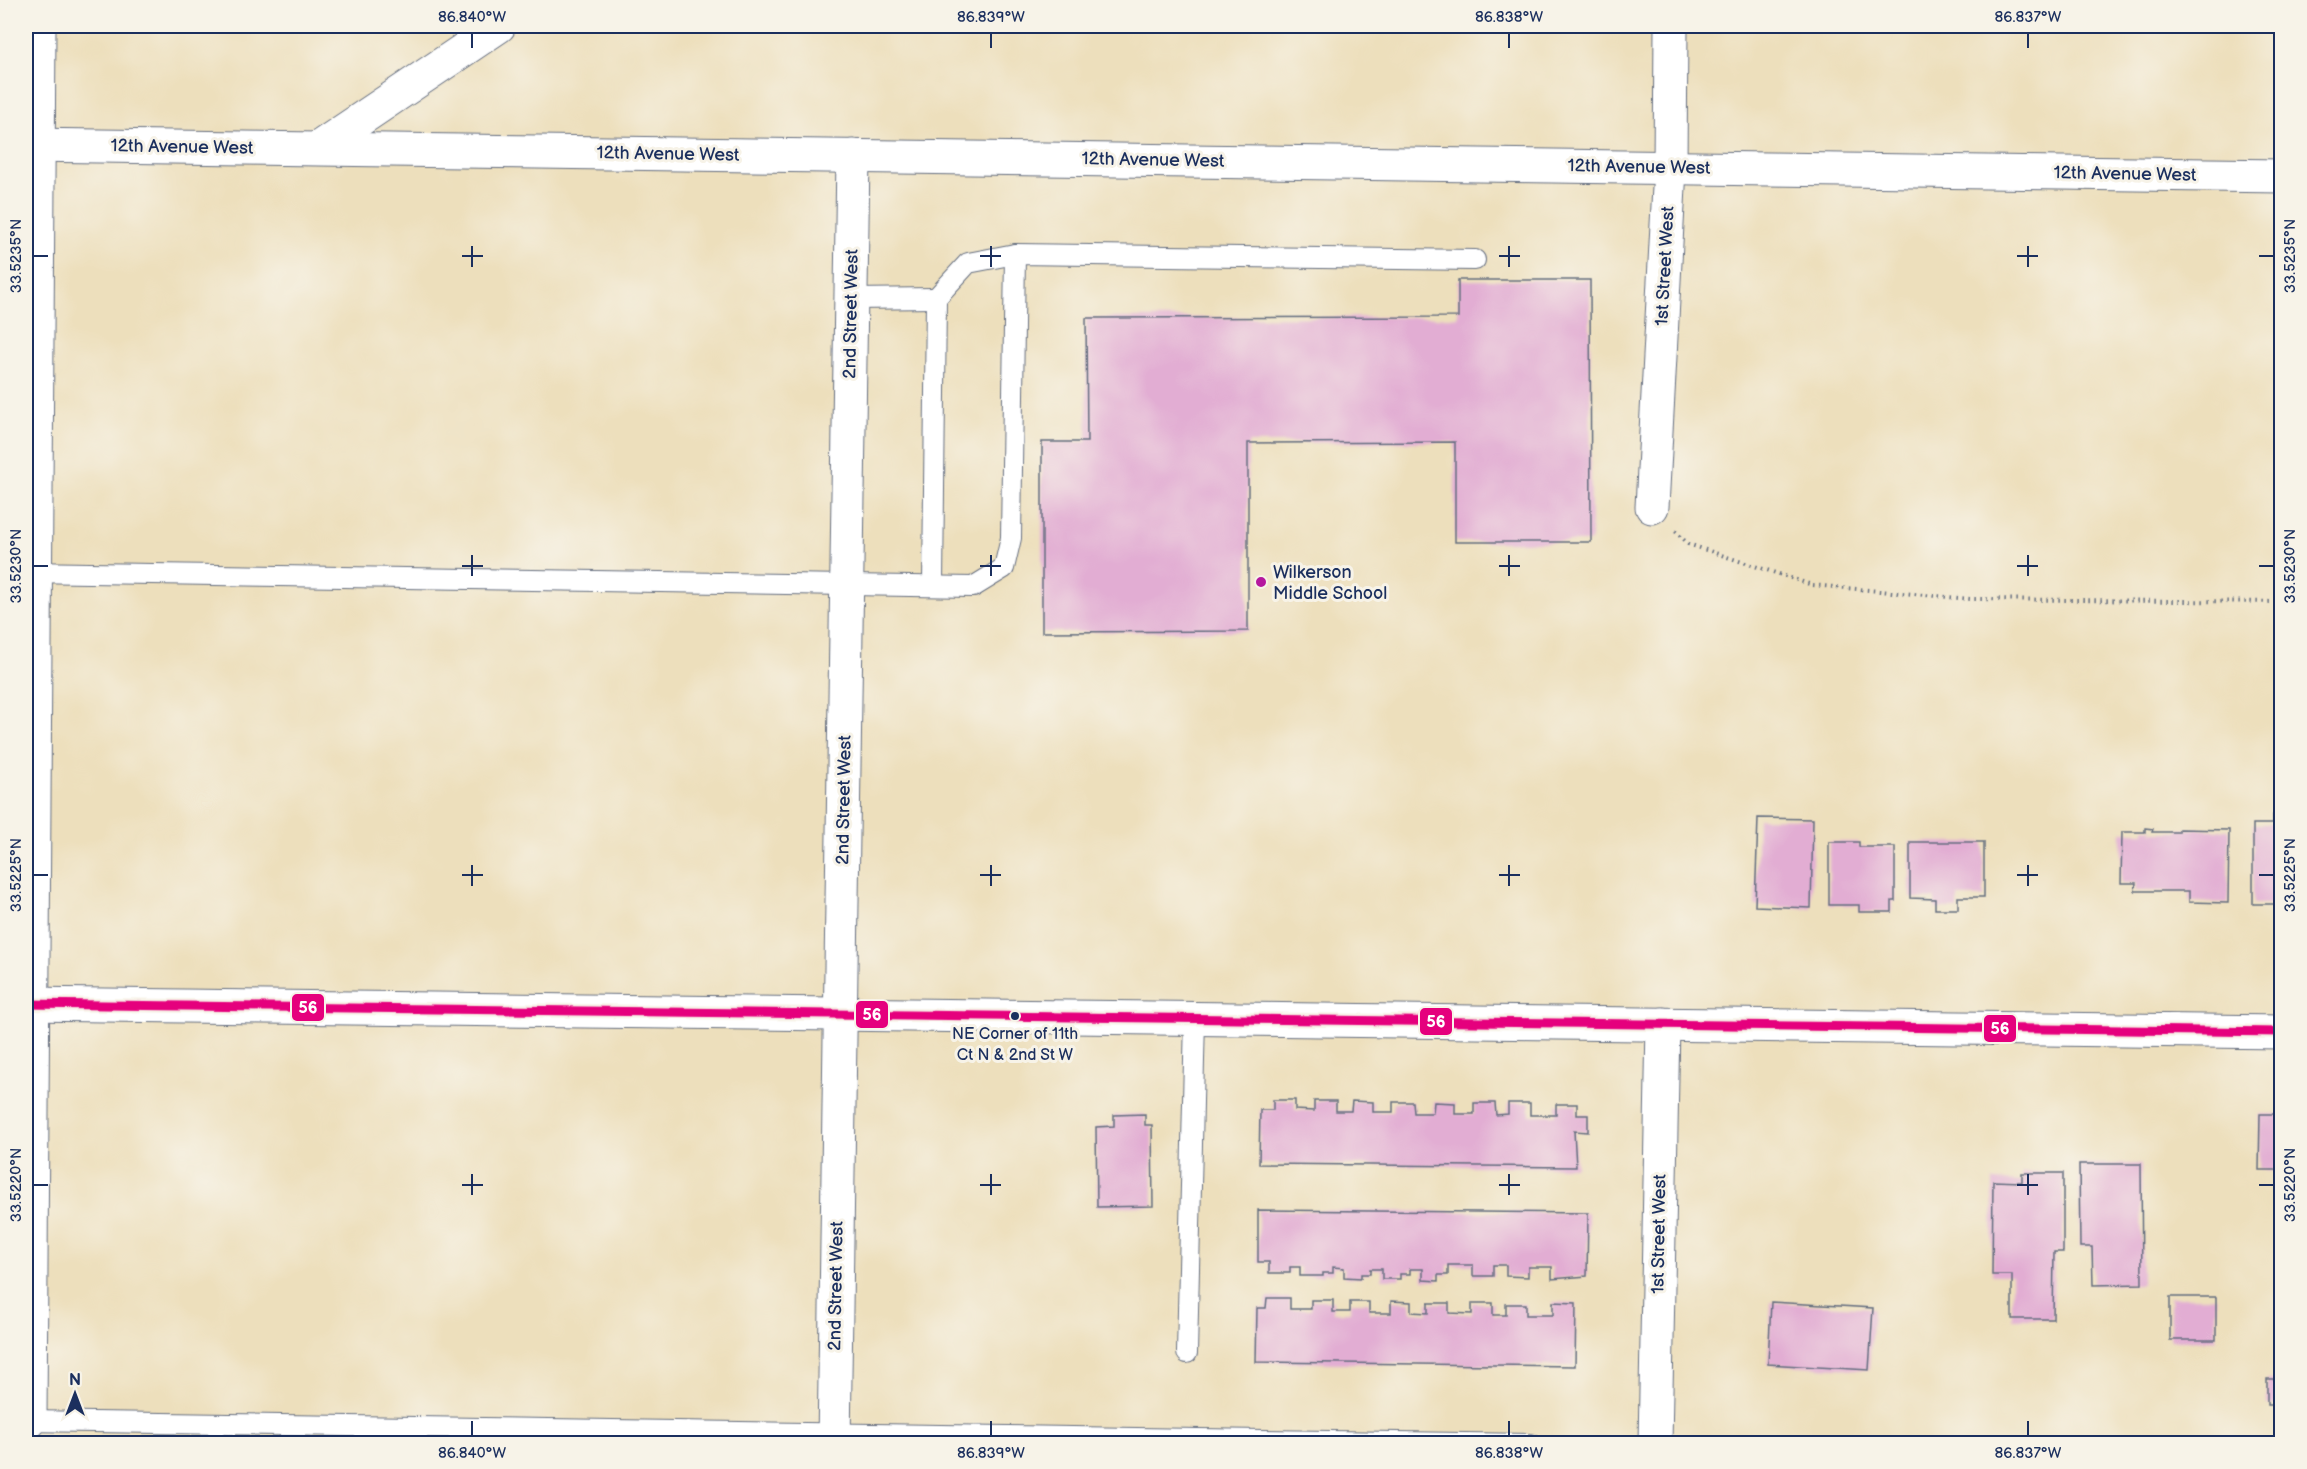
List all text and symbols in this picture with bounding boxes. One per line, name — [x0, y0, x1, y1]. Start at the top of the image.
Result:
text: 86.840°W — [438, 8, 506, 27]
text: 86.839°W — [957, 8, 1025, 27]
text: 86.838°W — [1475, 8, 1543, 27]
text: 86.837°W — [1995, 8, 2062, 27]
street label: 12th Avenue West — [110, 135, 254, 159]
street label: 12th Avenue West — [596, 142, 740, 166]
street label: 12th Avenue West — [1081, 148, 1225, 172]
street label: 12th Avenue West — [1567, 155, 1711, 179]
street label: 12th Avenue West — [2053, 162, 2197, 186]
street label: 1st Street West — [1651, 205, 1679, 326]
text: 33.5235°N — [7, 219, 26, 293]
text: 33.5235°N — [2281, 219, 2300, 293]
street label: 2nd Street West — [839, 249, 863, 379]
text: 33.5230°N — [7, 529, 26, 603]
text: 33.5230°N — [2281, 529, 2300, 603]
place label: Wilkerson Middle School — [1273, 562, 1387, 604]
marker: Wilkerson Middle School — [1254, 575, 1268, 589]
street label: 2nd Street West — [832, 735, 856, 865]
text: 33.5225°N — [7, 838, 26, 912]
text: 33.5225°N — [2281, 838, 2300, 912]
line badge: 56 — [291, 993, 325, 1022]
text: 56 — [299, 999, 318, 1018]
line badge: 56 — [855, 1000, 889, 1029]
text: 56 — [863, 1006, 882, 1025]
line badge: 56 — [1419, 1007, 1453, 1036]
marker: NE Corner of 11th Ct N & 2nd St W — [1009, 1010, 1021, 1022]
text: 56 — [1427, 1013, 1446, 1032]
line badge: 56 — [1983, 1014, 2017, 1043]
text: 56 — [1991, 1020, 2010, 1039]
place label: NE Corner of 11th Ct N & 2nd St W — [952, 1025, 1078, 1065]
text: 33.5220°N — [7, 1148, 26, 1222]
text: 33.5220°N — [2281, 1148, 2300, 1222]
street label: 1st Street West — [1647, 1173, 1671, 1294]
street label: 2nd Street West — [824, 1221, 848, 1351]
north arrow — [45, 1364, 105, 1424]
text: N — [69, 1371, 81, 1390]
text: 86.840°W — [438, 1444, 506, 1463]
text: 86.839°W — [957, 1444, 1025, 1463]
text: 86.838°W — [1475, 1444, 1543, 1463]
text: 86.837°W — [1995, 1444, 2062, 1463]

